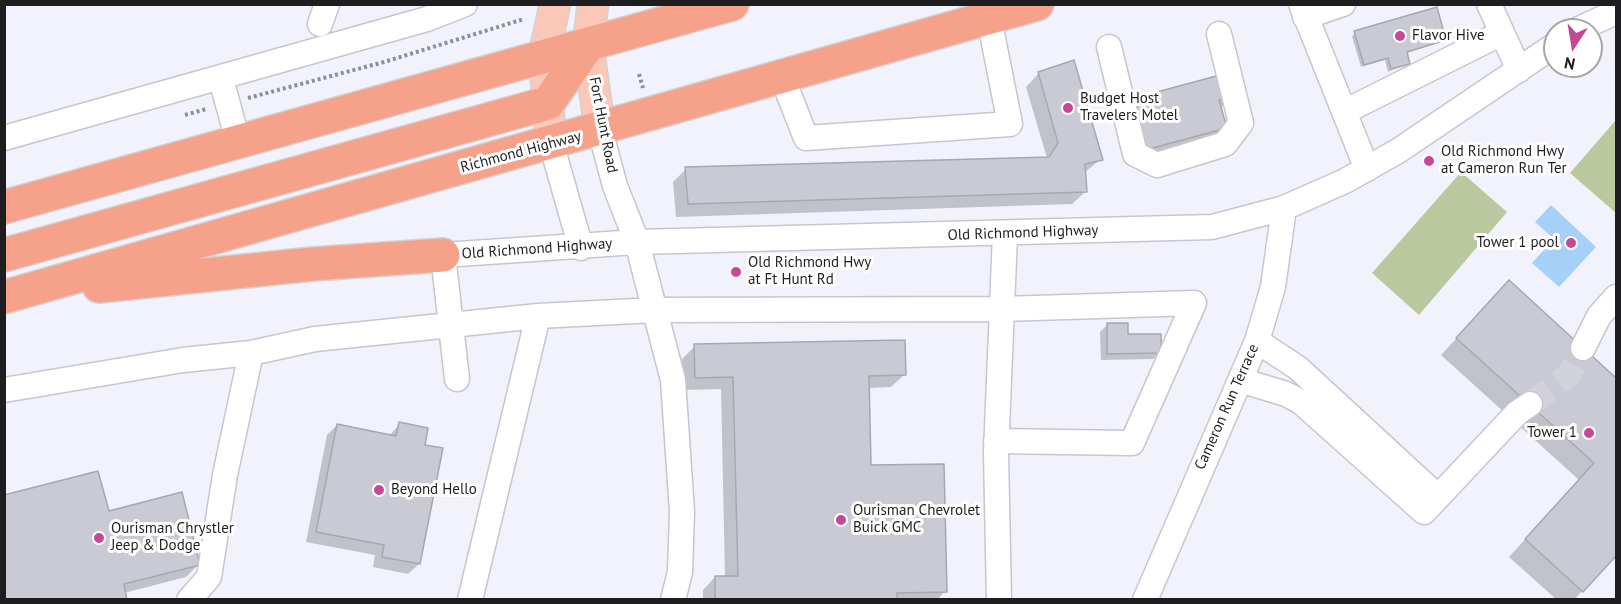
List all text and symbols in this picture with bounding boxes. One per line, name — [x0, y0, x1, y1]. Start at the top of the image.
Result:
north arrow — [1543, 18, 1603, 78]
place label: Flavor Hive — [1412, 27, 1485, 45]
marker: Flavor Hive — [1393, 29, 1407, 43]
text: N — [1562, 53, 1577, 75]
street label: Fort Hunt Road — [585, 75, 621, 175]
place label: Budget Host Travelers Motel — [1080, 90, 1178, 125]
marker: Budget Host Travelers Motel — [1061, 101, 1075, 115]
street label: Richmond Highway — [459, 127, 583, 177]
place label: Old Richmond Hwy at Cameron Run Ter — [1441, 143, 1567, 178]
marker: Old Richmond Hwy at Cameron Run Ter — [1422, 154, 1436, 168]
street label: Old Richmond Highway — [947, 221, 1099, 245]
place label: Tower 1 pool — [1476, 234, 1559, 252]
street label: Old Richmond Highway — [461, 235, 613, 263]
marker: Tower 1 pool — [1564, 236, 1578, 250]
place label: Old Richmond Hwy at Ft Hunt Rd — [748, 254, 871, 289]
marker: Old Richmond Hwy at Ft Hunt Rd — [729, 265, 743, 279]
street label: Cameron Run Terrace — [1191, 341, 1263, 473]
place label: Tower 1 — [1527, 424, 1577, 442]
marker: Tower 1 — [1582, 426, 1596, 440]
place label: Beyond Hello — [391, 481, 477, 499]
marker: Beyond Hello — [372, 483, 386, 497]
place label: Ourisman Chevrolet Buick GMC — [853, 502, 980, 537]
marker: Ourisman Chevrolet Buick GMC — [834, 513, 848, 527]
place label: Ourisman Chrystler Jeep & Dodge — [111, 520, 234, 555]
marker: Ourisman Chrystler Jeep & Dodge — [92, 531, 106, 545]

